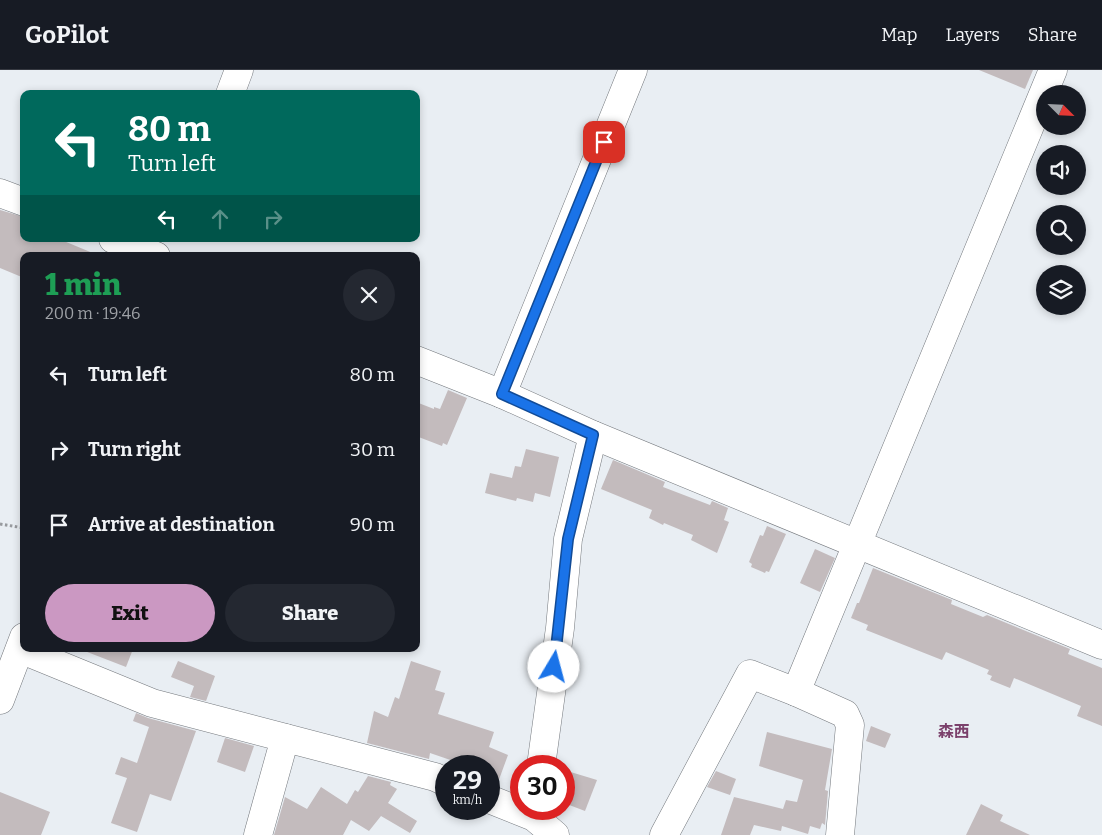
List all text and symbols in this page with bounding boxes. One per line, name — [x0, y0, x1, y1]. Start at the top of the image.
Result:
text: GoPilot — [25, 21, 109, 49]
text: Map — [881, 24, 917, 46]
text: Layers — [945, 24, 1000, 46]
text: Share — [1028, 24, 1077, 46]
north arrow — [1036, 85, 1086, 135]
map controls — [1036, 85, 1086, 315]
text: 80 m — [128, 108, 211, 150]
icon: left — [45, 110, 110, 175]
pin — [583, 121, 625, 163]
icon: arrive — [590, 128, 618, 156]
button: sound — [1036, 145, 1086, 195]
text: Turn left — [128, 150, 216, 177]
icon: left — [153, 205, 181, 233]
icon: ahead — [206, 205, 234, 233]
icon: right — [259, 205, 287, 233]
button: search — [1036, 205, 1086, 255]
button: layers — [1036, 265, 1086, 315]
text: 1 min — [45, 267, 121, 303]
button: close — [343, 269, 395, 321]
text: 200 m · 19:46 — [45, 304, 140, 323]
icon: left — [45, 361, 73, 389]
text: Turn left — [88, 363, 167, 386]
text: 80 m — [349, 363, 395, 386]
icon: right — [45, 436, 73, 464]
text: Turn right — [88, 438, 181, 461]
text: 30 m — [350, 438, 395, 461]
icon: arrive — [45, 511, 73, 539]
text: Arrive at destination — [88, 513, 275, 536]
text: 90 m — [350, 513, 395, 536]
button: Exit — [45, 584, 215, 642]
button: Share — [225, 584, 395, 642]
position arrow — [527, 640, 579, 692]
district label: 森西 — [938, 722, 970, 741]
speed limit sign: 30 — [510, 755, 575, 820]
text: 29 — [453, 766, 482, 796]
text: km/h — [453, 793, 482, 807]

